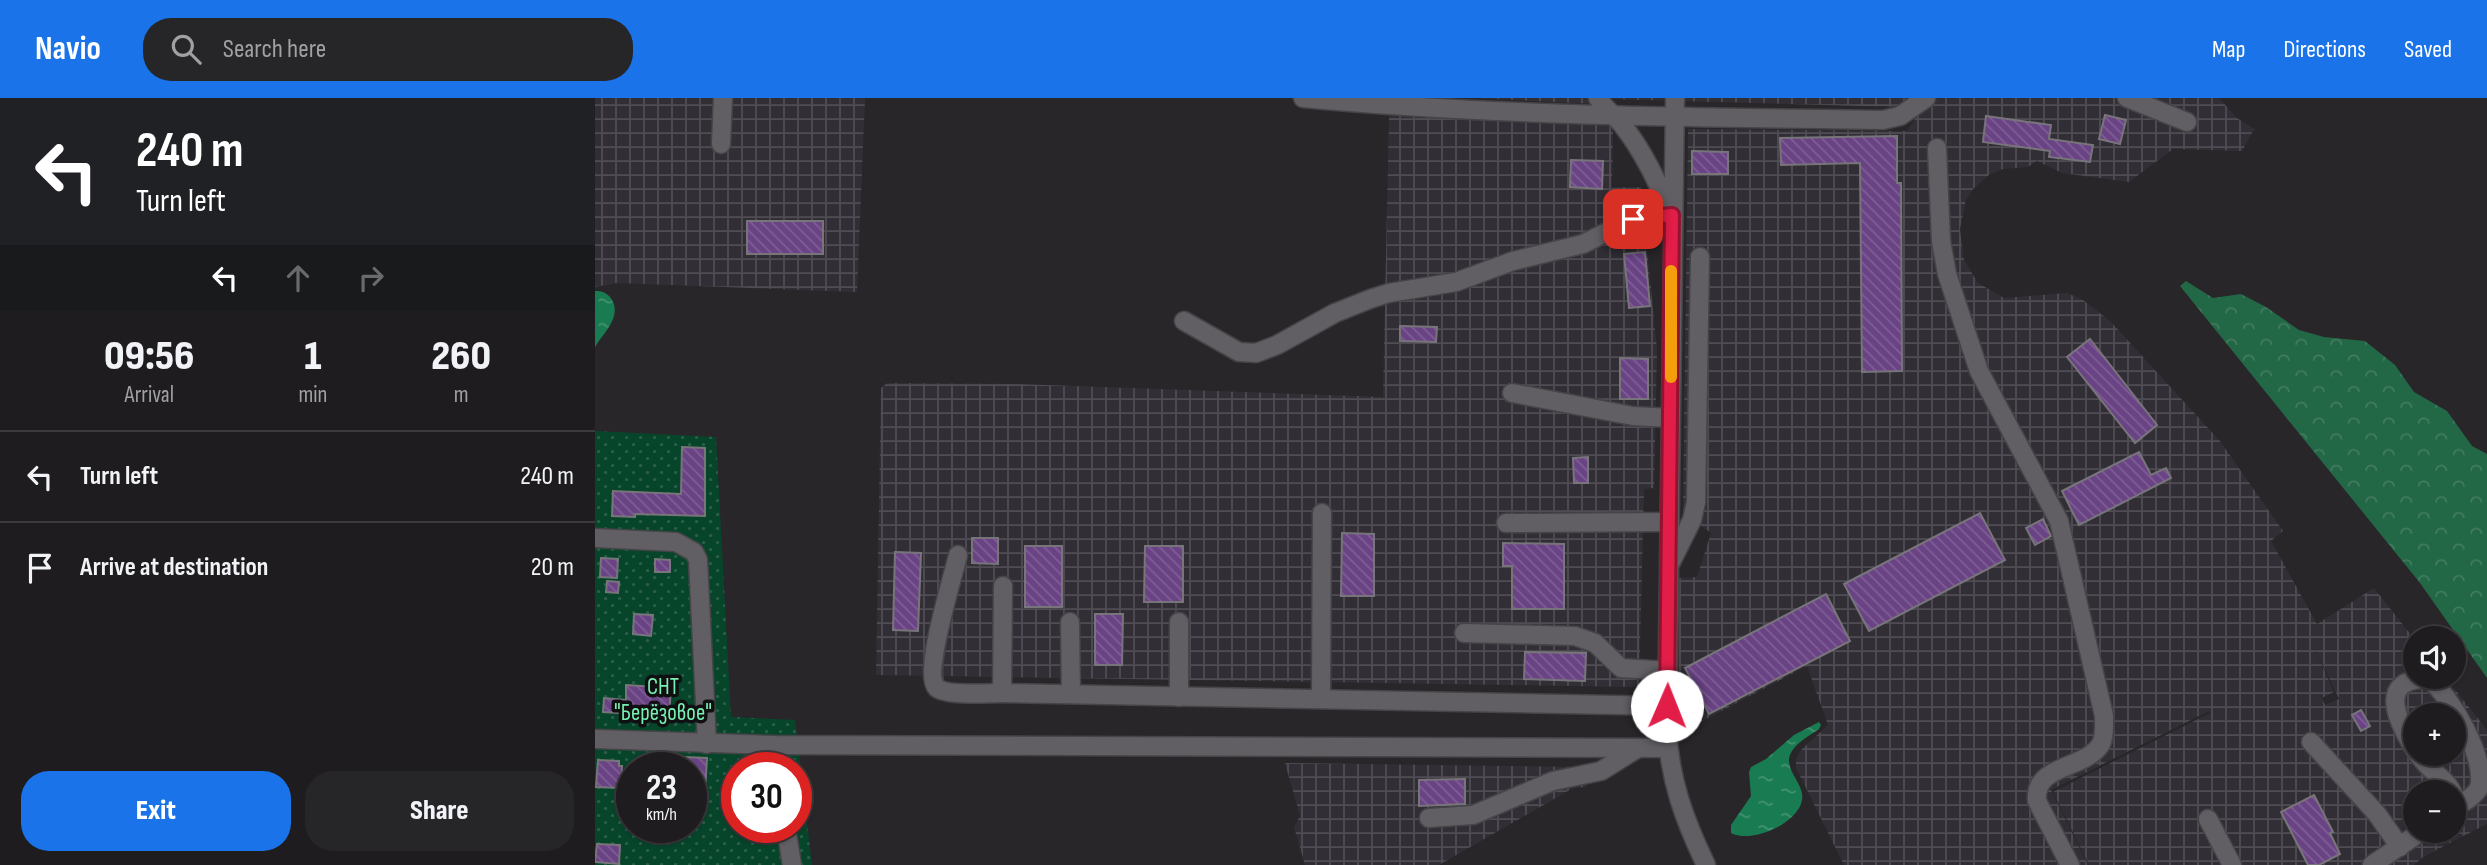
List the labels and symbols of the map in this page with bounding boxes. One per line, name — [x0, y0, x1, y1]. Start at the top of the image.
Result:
pin — [1603, 189, 1663, 249]
position arrow — [1630, 669, 1704, 743]
park label: СНТ "Берёзовое" — [614, 673, 712, 727]
speed limit sign: 30 — [721, 752, 812, 843]

